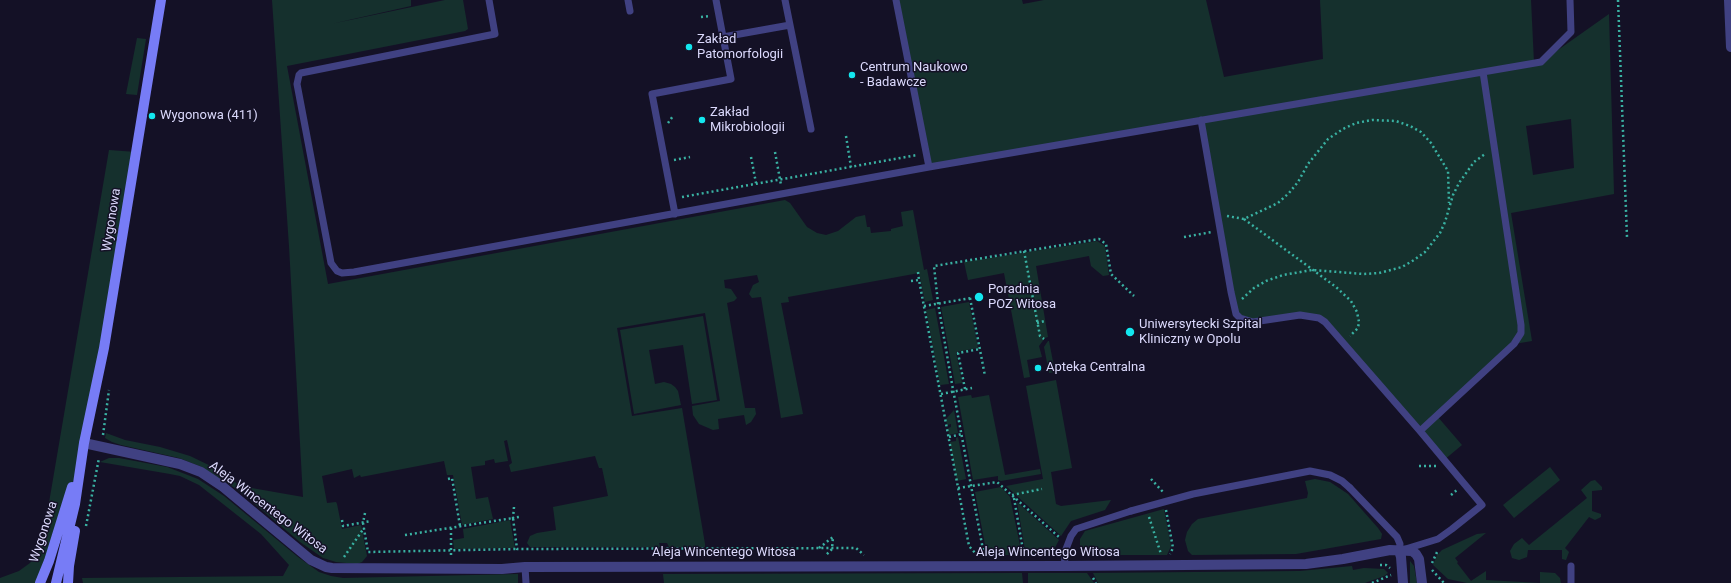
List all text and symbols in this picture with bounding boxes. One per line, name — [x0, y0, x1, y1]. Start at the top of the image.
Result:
place label: Zakład Patomorfologii — [697, 32, 783, 63]
marker: Zakład Patomorfologii — [684, 42, 694, 52]
place label: Centrum Naukowo - Badawcze — [860, 60, 968, 91]
marker: Centrum Naukowo - Badawcze — [847, 70, 857, 80]
place label: Zakład Mikrobiologii — [710, 105, 785, 136]
place label: Wygonowa (411) — [160, 108, 258, 124]
marker: Wygonowa (411) — [147, 111, 157, 121]
marker: Zakład Mikrobiologii — [697, 115, 707, 125]
street label: Wygonowa — [99, 187, 125, 253]
place label: Poradnia POZ Witosa — [988, 282, 1056, 313]
marker: Poradnia POZ Witosa — [973, 291, 985, 303]
place label: Uniwersytecki Szpital Kliniczny w Opolu — [1139, 317, 1262, 348]
marker: Uniwersytecki Szpital Kliniczny w Opolu — [1124, 326, 1136, 338]
place label: Apteka Centralna — [1046, 360, 1145, 376]
marker: Apteka Centralna — [1033, 363, 1043, 373]
street label: Aleja Wincentego Witosa — [206, 459, 330, 557]
street label: Wygonowa — [27, 499, 61, 565]
street label: Aleja Wincentego Witosa — [652, 545, 796, 561]
street label: Aleja Wincentego Witosa — [976, 545, 1120, 561]

